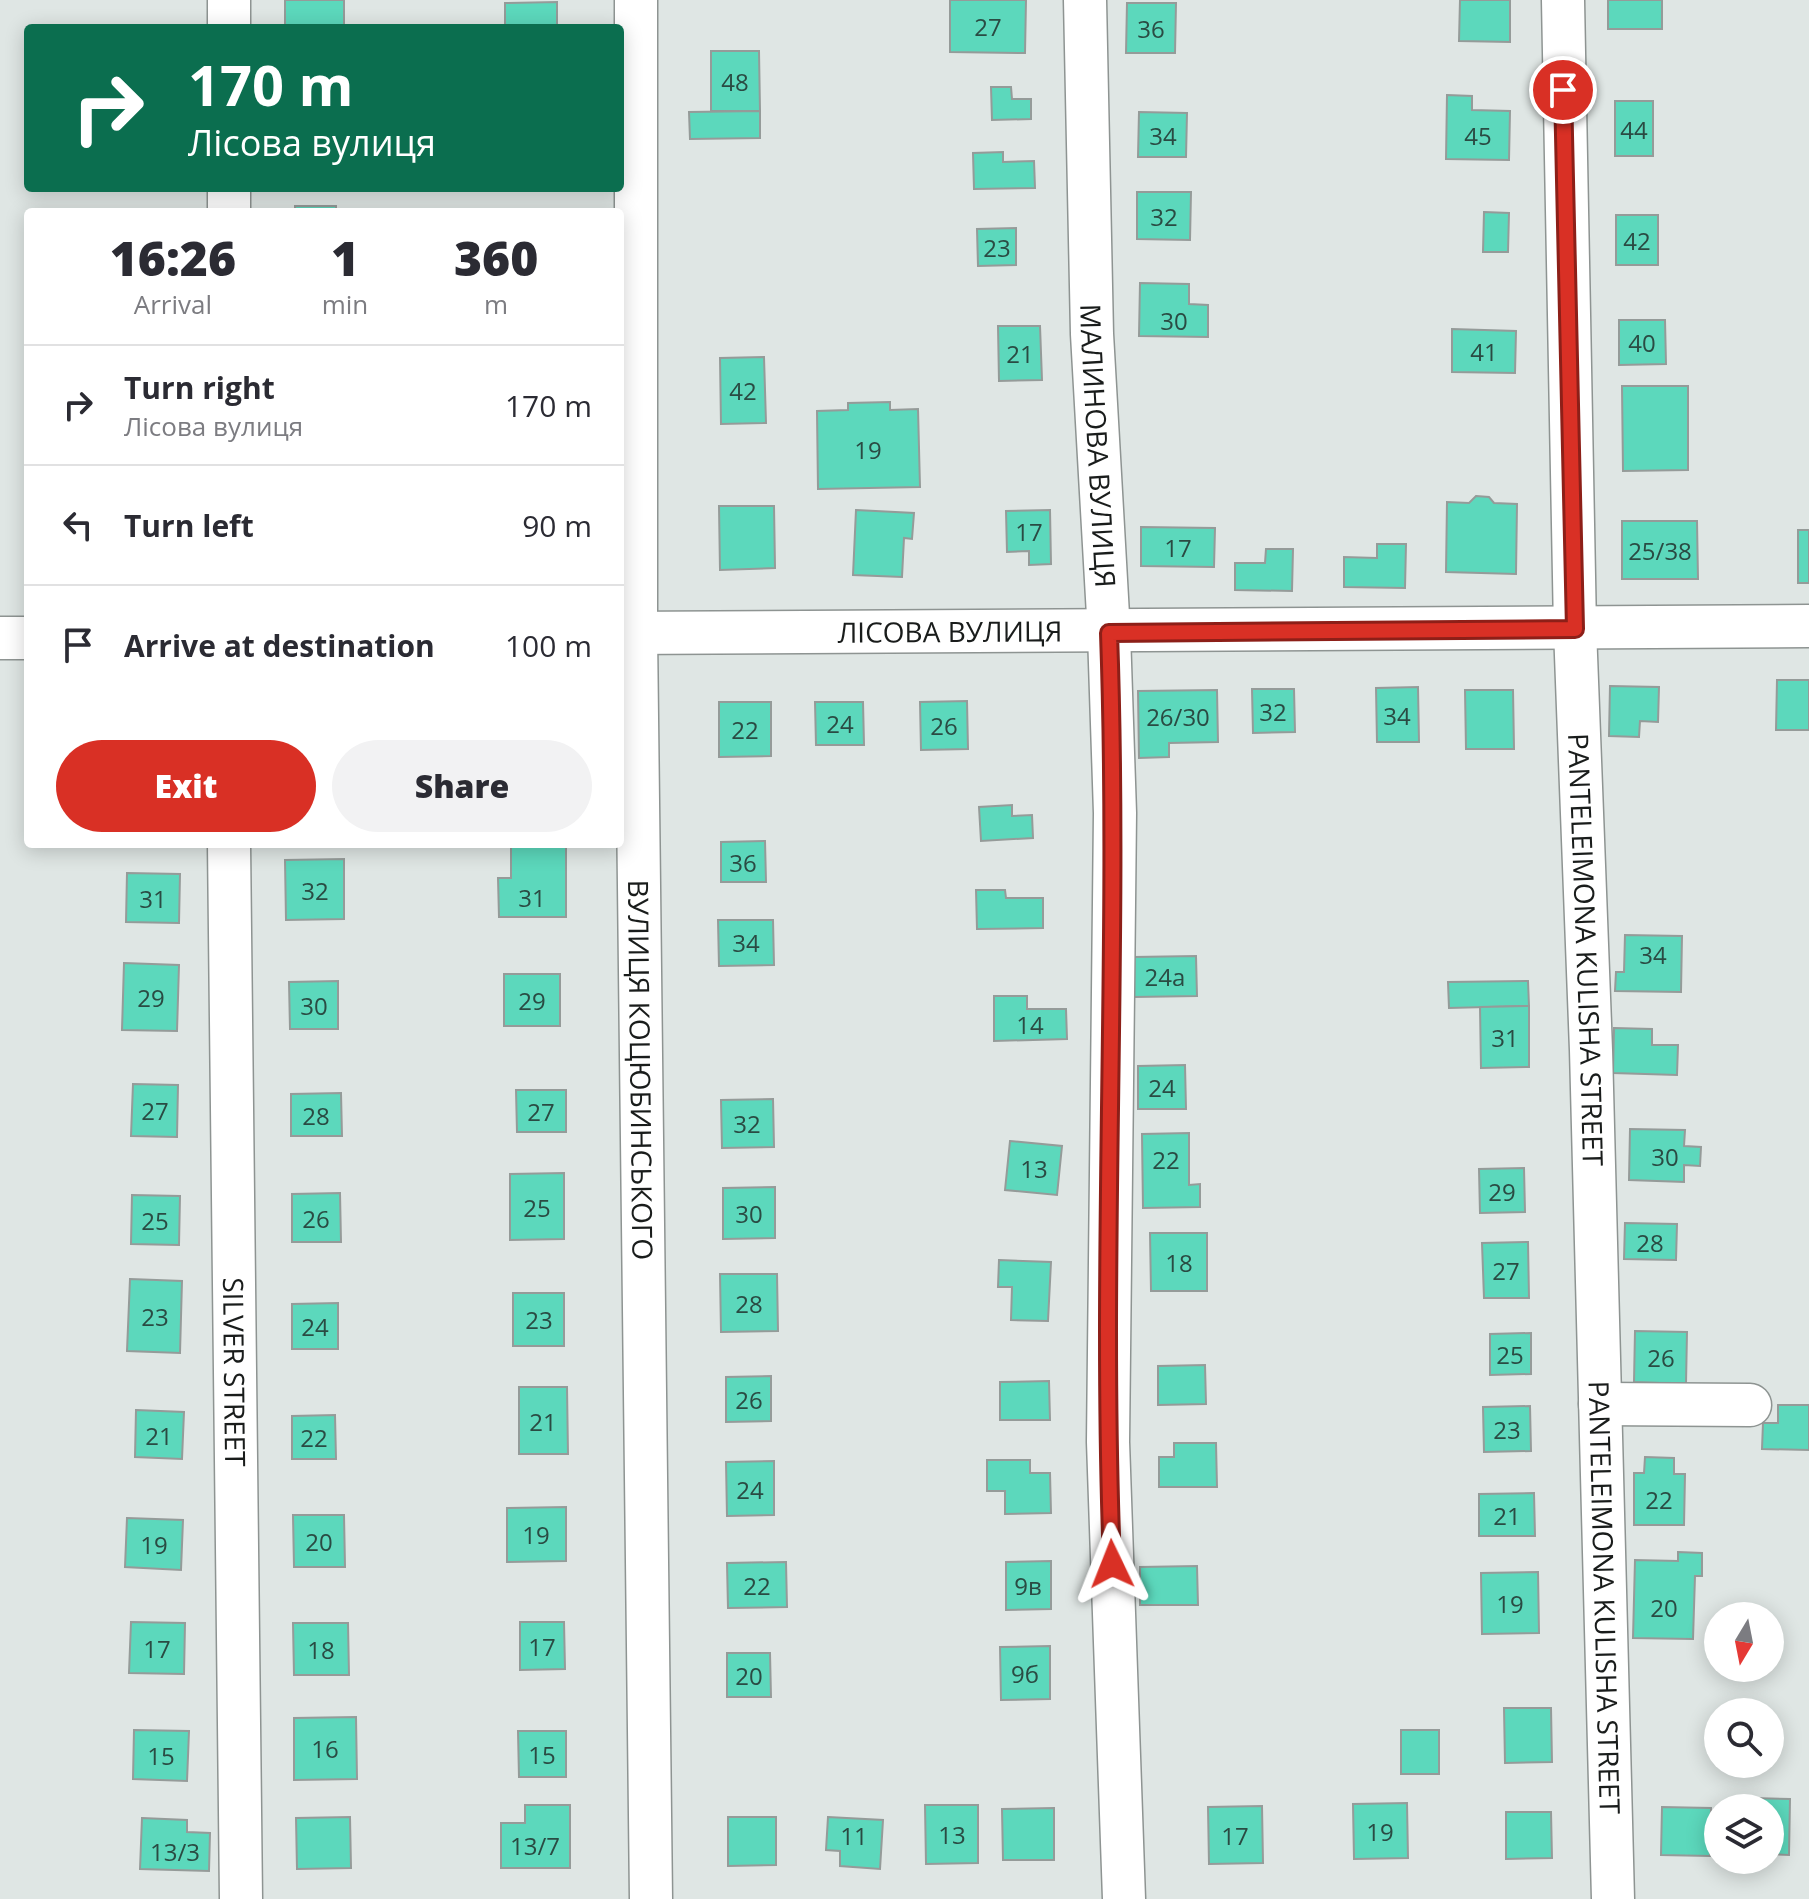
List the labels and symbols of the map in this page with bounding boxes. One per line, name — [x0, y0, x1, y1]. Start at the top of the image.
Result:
house number: 27 — [974, 10, 1002, 43]
house number: 36 — [1137, 12, 1165, 45]
pin — [1529, 56, 1597, 124]
house number: 48 — [721, 65, 749, 98]
house number: 44 — [1620, 113, 1648, 146]
house number: 34 — [1149, 119, 1177, 152]
house number: 45 — [1464, 119, 1492, 152]
house number: 32 — [1150, 200, 1178, 233]
house number: 42 — [1623, 224, 1651, 257]
house number: 23 — [983, 231, 1011, 264]
street label: МАЛИНОВА ВУЛИЦЯ — [1072, 303, 1125, 589]
house number: 30 — [1160, 304, 1188, 337]
house number: 40 — [1628, 326, 1656, 359]
house number: 41 — [1470, 335, 1498, 368]
house number: 21 — [1006, 337, 1034, 370]
house number: 42 — [729, 374, 757, 407]
house number: 19 — [854, 433, 882, 466]
house number: 17 — [1015, 515, 1043, 548]
house number: 17 — [1164, 531, 1192, 564]
house number: 25/38 — [1628, 534, 1692, 567]
street label: ЛІСОВА ВУЛИЦЯ — [838, 611, 1062, 651]
house number: 32 — [1259, 695, 1287, 728]
house number: 34 — [1383, 699, 1411, 732]
house number: 26/30 — [1146, 700, 1210, 733]
house number: 24 — [826, 707, 854, 740]
house number: 26 — [930, 709, 958, 742]
house number: 22 — [731, 713, 759, 746]
street label: PANTELEIMONA KULISHA STREET — [1560, 732, 1613, 1167]
house number: 36 — [729, 846, 757, 879]
house number: 32 — [301, 874, 329, 907]
street label: ВУЛИЦЯ КОЦЮБИНСЬКОГО — [620, 879, 662, 1260]
house number: 31 — [518, 881, 546, 914]
house number: 31 — [139, 882, 167, 915]
house number: 34 — [732, 926, 760, 959]
house number: 34 — [1639, 938, 1667, 971]
house number: 24а — [1145, 960, 1185, 993]
house number: 29 — [137, 981, 165, 1014]
house number: 29 — [518, 984, 546, 1017]
house number: 30 — [300, 989, 328, 1022]
house number: 14 — [1016, 1008, 1044, 1041]
house number: 31 — [1491, 1021, 1519, 1054]
house number: 24 — [1148, 1071, 1176, 1104]
house number: 27 — [141, 1094, 169, 1127]
house number: 27 — [527, 1095, 555, 1128]
house number: 28 — [302, 1099, 330, 1132]
house number: 32 — [733, 1107, 761, 1140]
house number: 30 — [1651, 1140, 1679, 1173]
house number: 22 — [1152, 1143, 1180, 1176]
house number: 13 — [1020, 1152, 1048, 1185]
house number: 29 — [1488, 1175, 1516, 1208]
house number: 25 — [523, 1191, 551, 1224]
house number: 30 — [735, 1197, 763, 1230]
house number: 26 — [302, 1202, 330, 1235]
house number: 25 — [141, 1204, 169, 1237]
house number: 28 — [1636, 1226, 1664, 1259]
house number: 18 — [1165, 1246, 1193, 1279]
house number: 27 — [1492, 1254, 1520, 1287]
street label: SILVER STREET — [215, 1277, 255, 1467]
house number: 28 — [735, 1287, 763, 1320]
house number: 23 — [141, 1300, 169, 1333]
house number: 23 — [525, 1303, 553, 1336]
house number: 24 — [301, 1310, 329, 1343]
house number: 25 — [1496, 1338, 1524, 1371]
house number: 26 — [1647, 1341, 1675, 1374]
street label: PANTELEIMONA KULISHA STREET — [1581, 1380, 1630, 1815]
house number: 26 — [735, 1383, 763, 1416]
house number: 21 — [529, 1405, 557, 1438]
house number: 23 — [1493, 1413, 1521, 1446]
house number: 21 — [145, 1419, 173, 1452]
house number: 22 — [300, 1421, 328, 1454]
house number: 24 — [736, 1473, 764, 1506]
house number: 22 — [1645, 1483, 1673, 1516]
house number: 21 — [1493, 1499, 1521, 1532]
house number: 19 — [522, 1518, 550, 1551]
position arrow — [1070, 1522, 1154, 1606]
house number: 20 — [305, 1525, 333, 1558]
house number: 19 — [140, 1528, 168, 1561]
house number: 22 — [743, 1569, 771, 1602]
house number: 9в — [1014, 1569, 1042, 1602]
house number: 19 — [1496, 1587, 1524, 1620]
house number: 20 — [1650, 1591, 1678, 1624]
north arrow — [1704, 1602, 1784, 1682]
house number: 17 — [528, 1630, 556, 1663]
house number: 17 — [143, 1632, 171, 1665]
house number: 18 — [307, 1633, 335, 1666]
house number: 9б — [1011, 1657, 1039, 1690]
house number: 20 — [735, 1659, 763, 1692]
house number: 16 — [311, 1732, 339, 1765]
house number: 15 — [528, 1738, 556, 1771]
house number: 15 — [147, 1739, 175, 1772]
house number: 19 — [1366, 1815, 1394, 1848]
house number: 13 — [938, 1818, 966, 1851]
house number: 11 — [840, 1819, 868, 1852]
house number: 17 — [1221, 1819, 1249, 1852]
house number: 13/7 — [510, 1829, 560, 1862]
house number: 13/3 — [150, 1835, 200, 1868]

